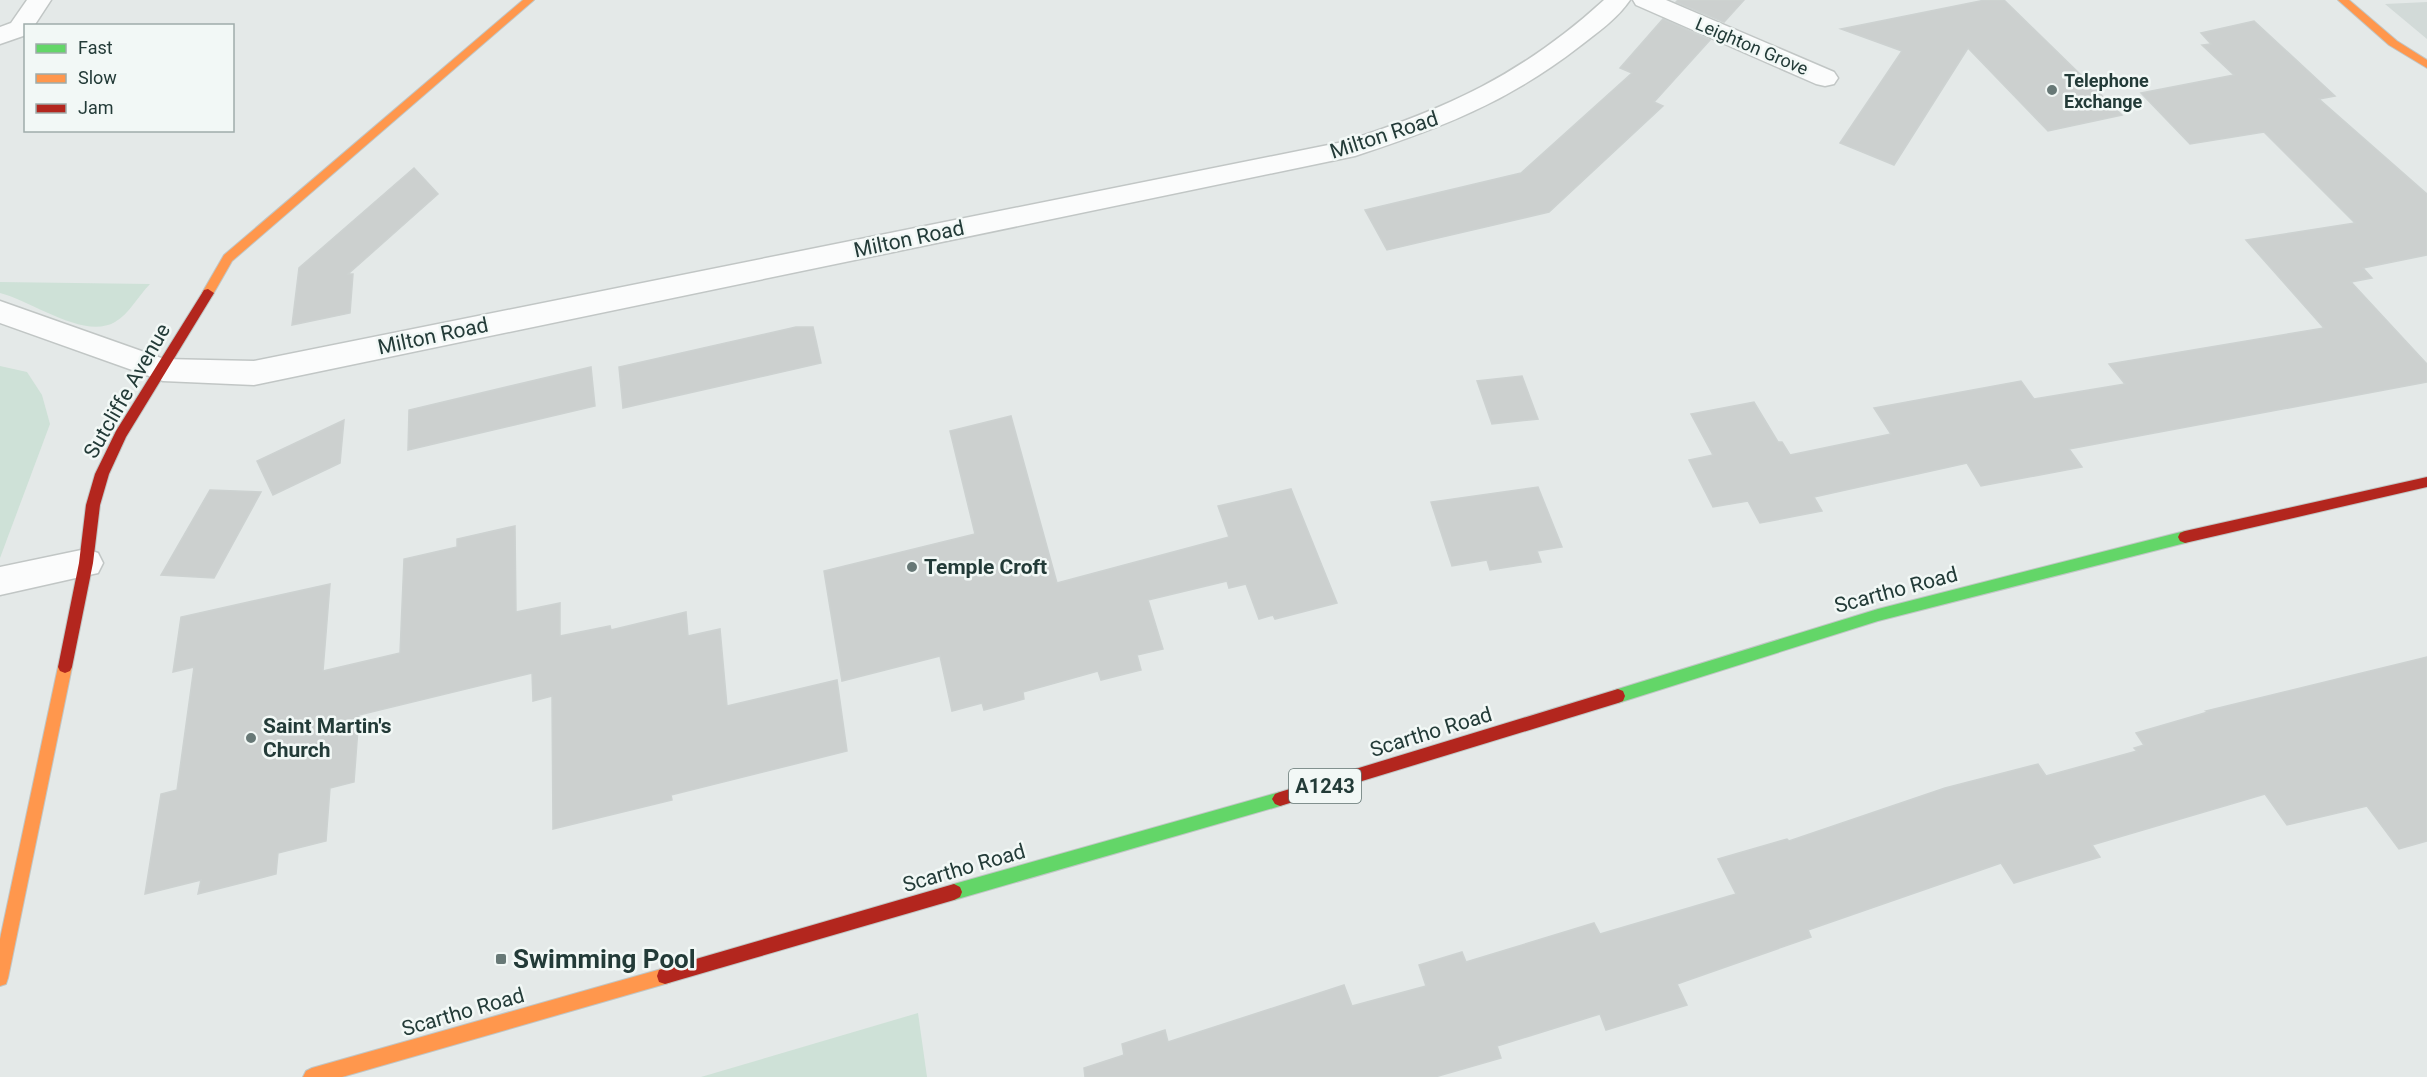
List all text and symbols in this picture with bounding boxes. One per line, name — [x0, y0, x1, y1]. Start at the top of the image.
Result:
street label: Leighton Grove — [1692, 13, 1812, 79]
legend — [24, 24, 234, 132]
text: Fast — [78, 37, 113, 58]
text: Slow — [78, 67, 117, 88]
place label: Telephone Exchange — [2064, 70, 2149, 112]
marker: Telephone Exchange — [2045, 83, 2059, 97]
text: Jam — [78, 97, 114, 118]
street label: Milton Road — [1327, 106, 1441, 164]
street label: Milton Road — [852, 216, 966, 262]
street label: Milton Road — [376, 313, 490, 359]
street label: Sutcliffe Avenue — [79, 319, 175, 463]
place label: Temple Croft — [924, 555, 1047, 579]
marker: Temple Croft — [905, 560, 919, 574]
street label: Scartho Road — [1832, 562, 1960, 618]
street label: Scartho Road — [1367, 702, 1495, 762]
place label: Saint Martin's Church — [263, 714, 392, 762]
marker: Saint Martin's Church — [244, 731, 258, 745]
road number: A1243 — [1289, 769, 1361, 803]
street label: Scartho Road — [900, 839, 1028, 897]
place label: Swimming Pool — [513, 944, 696, 974]
marker: Swimming Pool — [494, 952, 508, 966]
street label: Scartho Road — [399, 983, 527, 1041]

